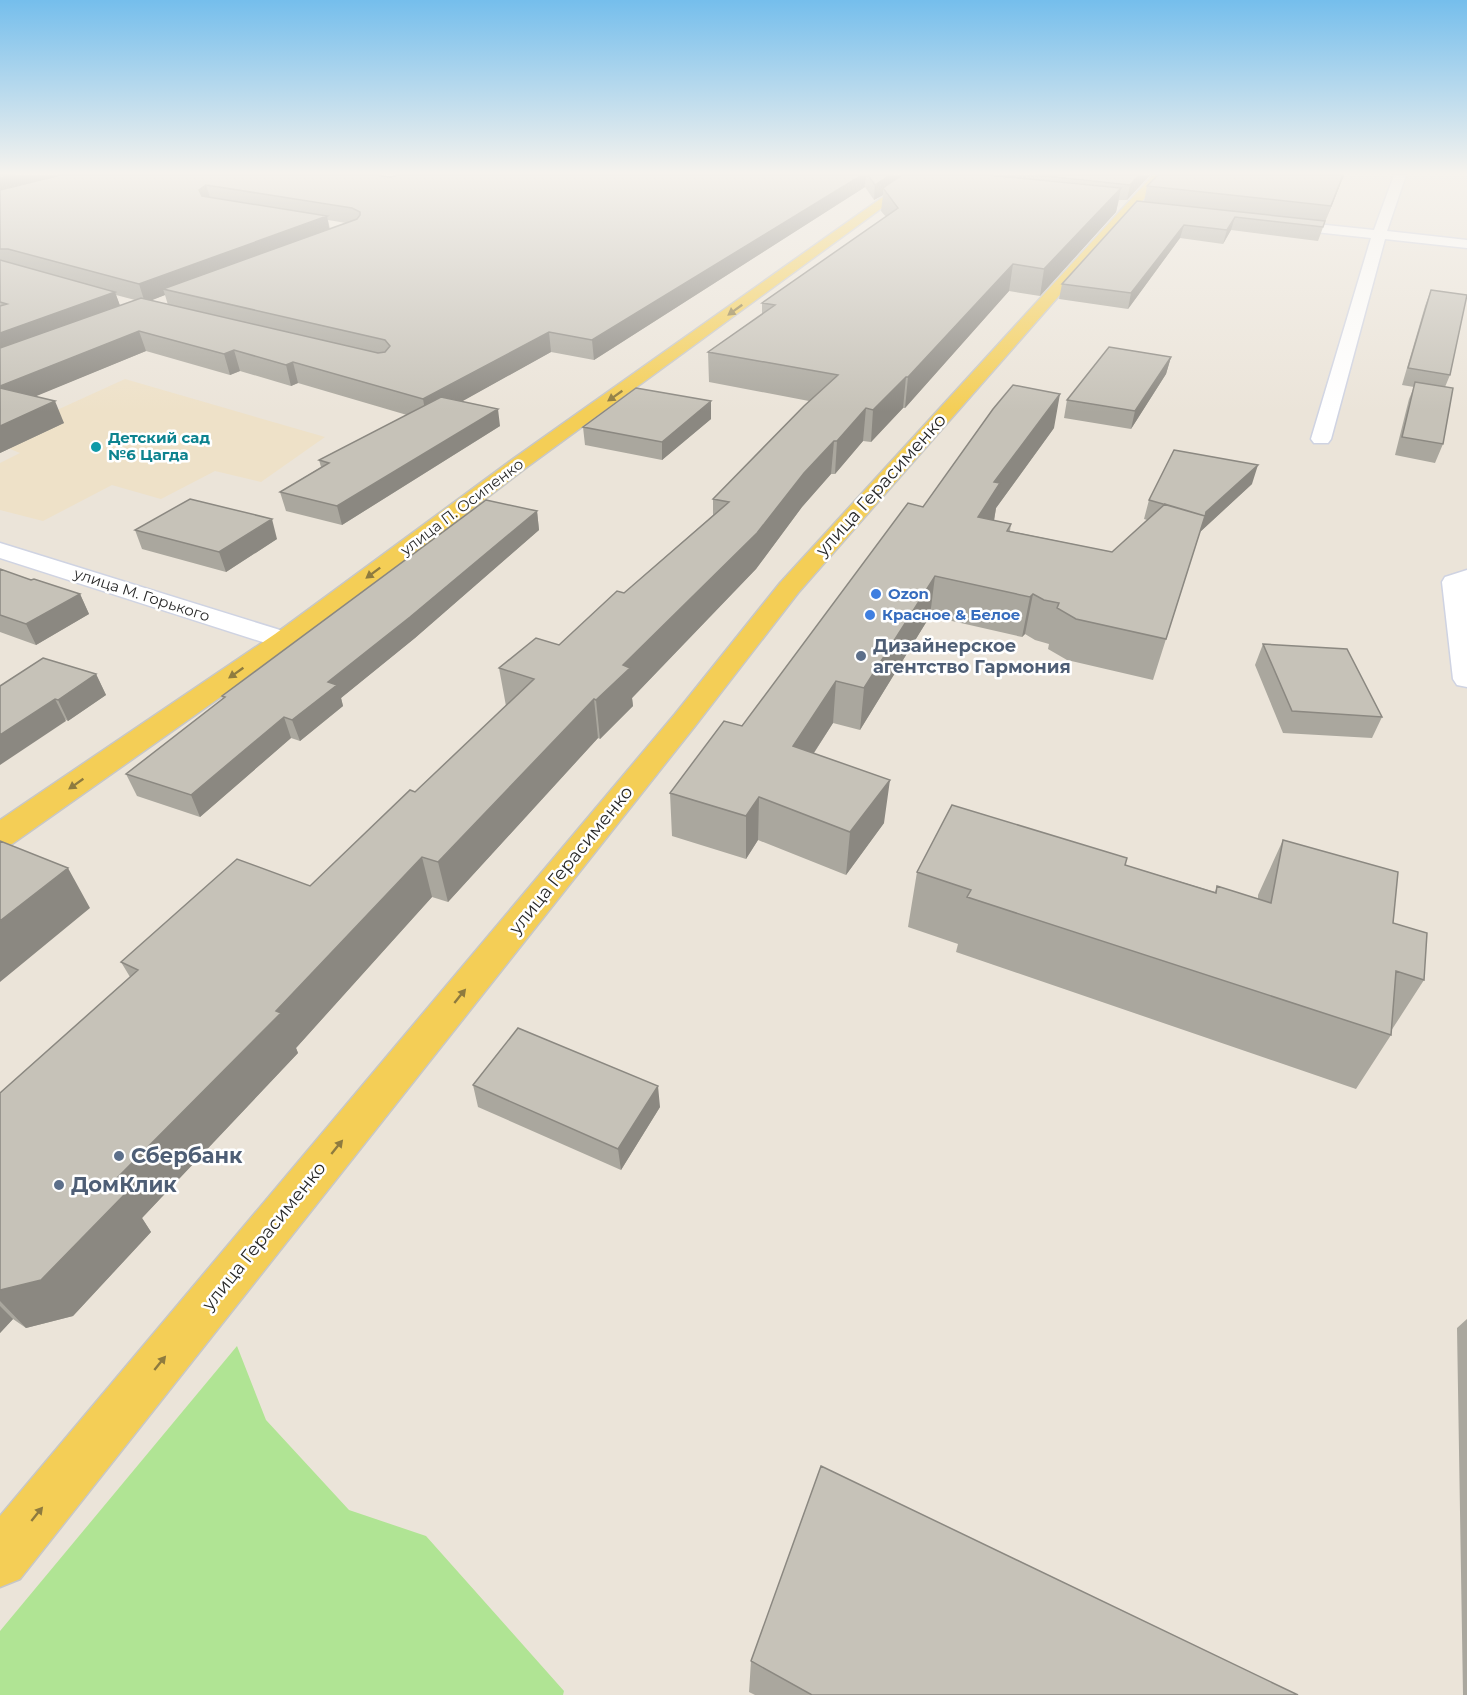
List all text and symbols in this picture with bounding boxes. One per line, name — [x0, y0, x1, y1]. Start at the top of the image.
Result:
one-way arrow — [728, 303, 743, 315]
one-way arrow — [608, 390, 624, 402]
street label: улица Герасименко — [810, 409, 951, 562]
place label: Детский сад №6 Цагда — [108, 428, 210, 464]
marker: Детский сад №6 Цагда — [89, 440, 103, 454]
street label: улица П. Осипенко — [396, 454, 527, 560]
street label: улица М. Горького — [71, 563, 212, 625]
one-way arrow — [366, 567, 381, 579]
place label: Ozon — [888, 584, 929, 603]
marker: Ozon — [869, 587, 883, 601]
place label: Красное & Белое — [882, 605, 1020, 624]
marker: Красное & Белое — [863, 608, 877, 622]
place label: Дизайнерское агентство Гармония — [873, 635, 1071, 678]
marker: Дизайнерское агентство Гармония — [854, 649, 868, 663]
one-way arrow — [228, 667, 244, 678]
one-way arrow — [68, 778, 84, 790]
street label: улица Герасименко — [504, 781, 638, 939]
one-way arrow — [454, 988, 467, 1004]
one-way arrow — [330, 1139, 343, 1155]
place label: Сбербанк — [131, 1143, 243, 1168]
marker: Сбербанк — [112, 1149, 126, 1163]
street label: улица Герасименко — [197, 1157, 331, 1315]
place label: ДомКлик — [71, 1172, 177, 1197]
marker: ДомКлик — [52, 1178, 66, 1192]
one-way arrow — [154, 1355, 167, 1371]
one-way arrow — [30, 1507, 43, 1522]

